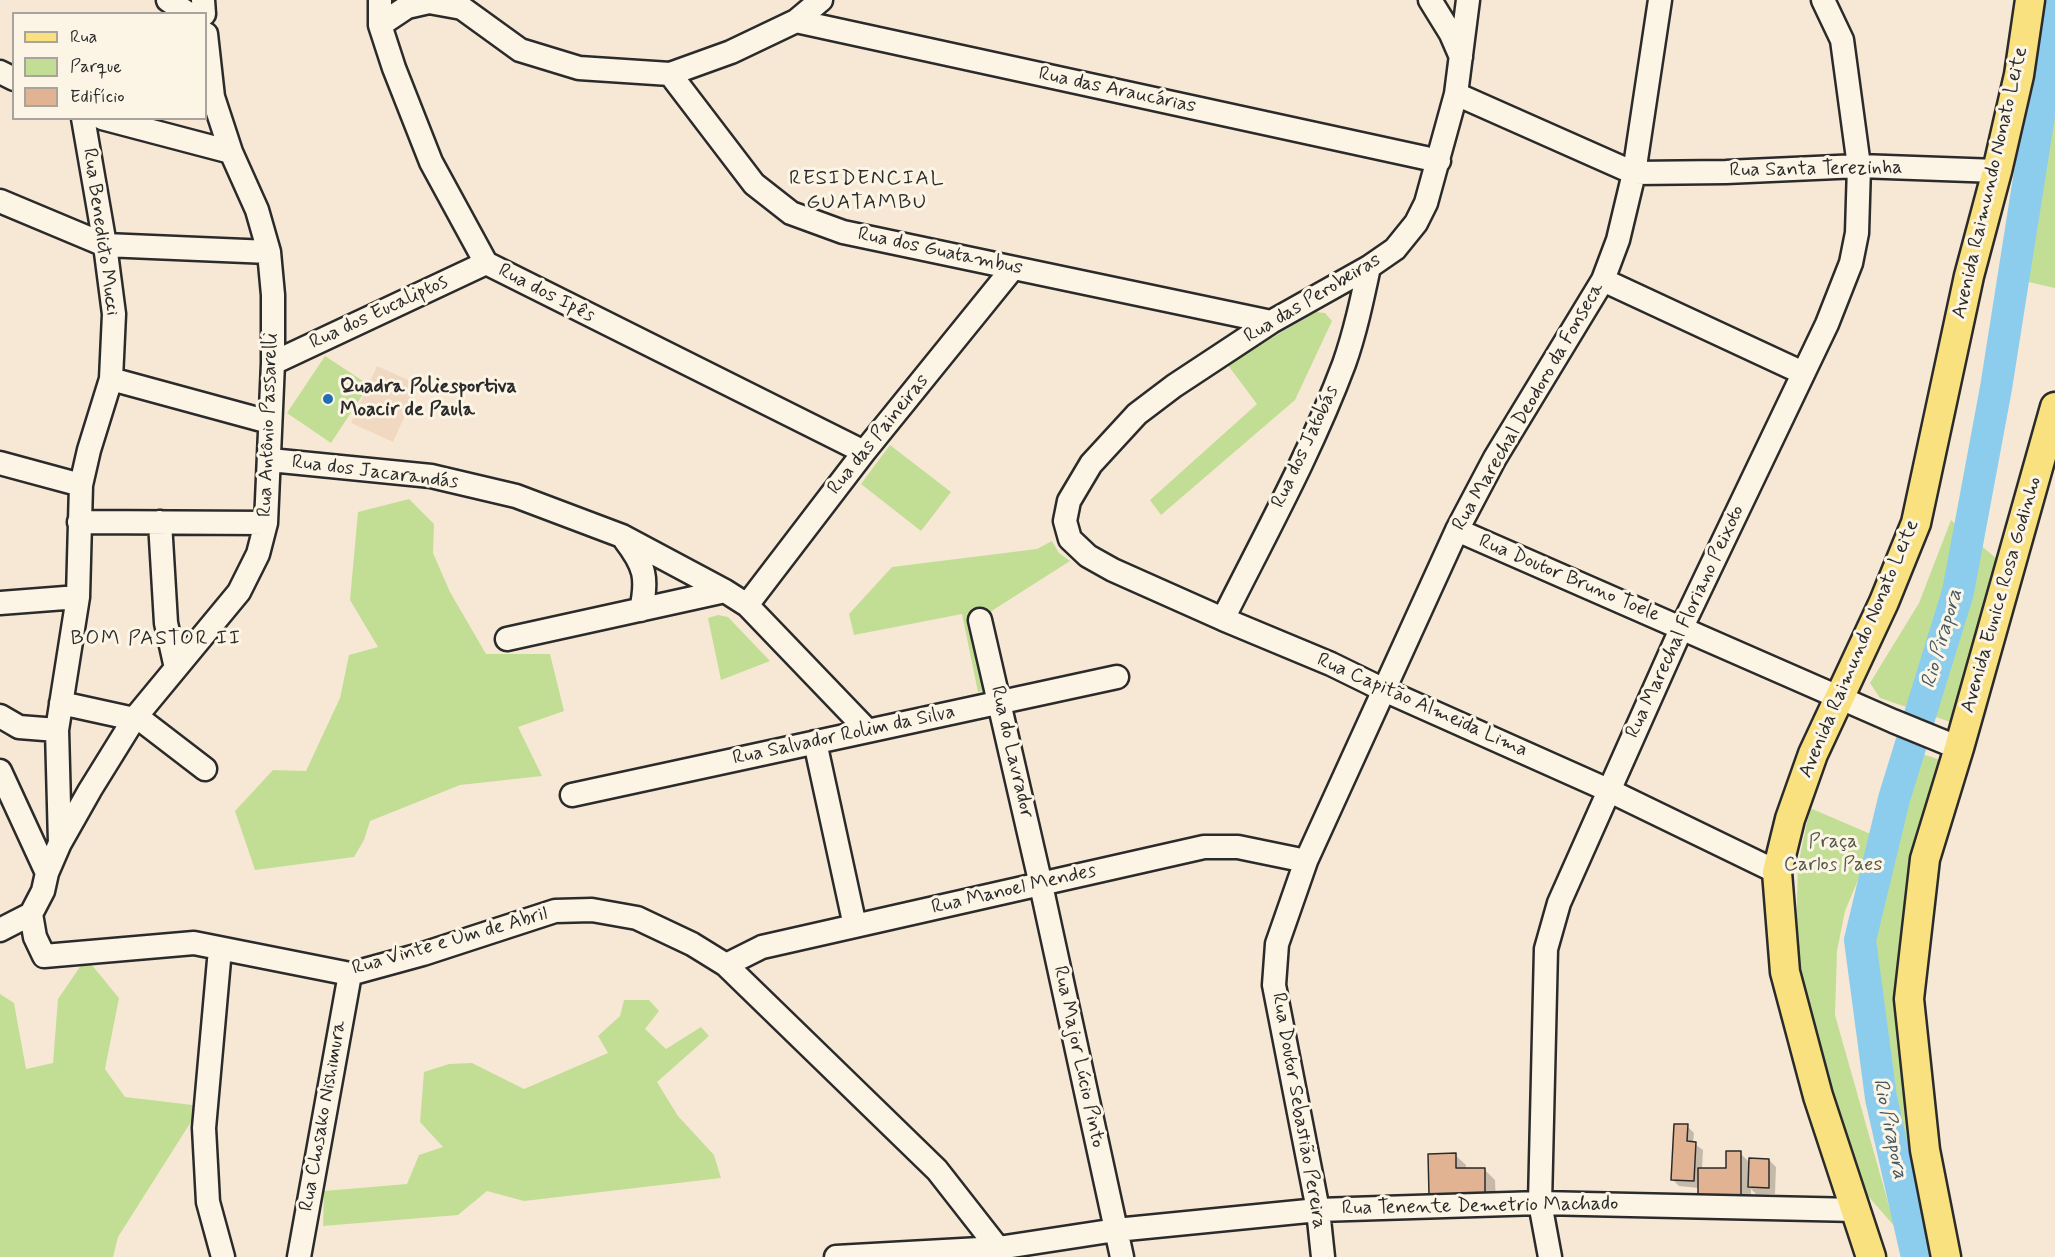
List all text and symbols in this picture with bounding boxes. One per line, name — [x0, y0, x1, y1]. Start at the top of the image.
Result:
legend — [12, 12, 207, 120]
text: Rua — [70, 25, 97, 49]
street label: Avenida Raimundo Nonato Leite — [1948, 45, 2034, 321]
text: Parque — [70, 55, 122, 79]
street label: Rua das Araucárias — [1036, 63, 1198, 119]
text: Edifício — [70, 85, 125, 109]
street label: Rua Benedicto Mucci — [76, 147, 124, 317]
street label: Rua Santa Terezinha — [1729, 156, 1903, 184]
district label: RESIDENCIAL GUATAMBU — [790, 167, 944, 217]
street label: Rua dos Guatambus — [855, 223, 1025, 281]
street label: Rua das Perobeiras — [1240, 249, 1386, 349]
street label: Rua dos Ipês — [494, 259, 598, 329]
street label: Rua dos Eucaliptos — [306, 271, 452, 355]
street label: Rua Marechal Deodoro da Fonseca — [1448, 279, 1610, 535]
street label: Rua Antônio Passarelli — [254, 332, 284, 518]
street label: Rua das Paineiras — [823, 370, 935, 500]
place label: Quadra Poliesportiva Moacir de Paula — [340, 376, 517, 423]
street label: Rua dos Jatobás — [1267, 382, 1345, 512]
marker: Quadra Poliesportiva Moacir de Paula — [321, 392, 335, 406]
street label: Rua dos Jacarandás — [290, 451, 460, 495]
street label: Avenida Eunice Rosa Godinho — [1957, 474, 2047, 716]
street label: Rua Marechal Floriano Peixoto — [1621, 502, 1751, 742]
street label: Avenida Raimundo Nonato Leite — [1795, 516, 1925, 782]
street label: Rua Doutor Bruno Toele — [1475, 530, 1663, 628]
water label: Rio Pirapora — [1917, 586, 1969, 692]
district label: BOM PASTOR II — [69, 627, 243, 653]
street label: Rua Capitão Almeida Lima — [1313, 649, 1531, 763]
street label: Rua do Lavrador — [984, 684, 1038, 820]
street label: Rua Salvador Rolim da Silva — [731, 701, 957, 771]
park label: Praça Carlos Paes — [1784, 831, 1882, 878]
street label: Rua Manoel Mendes — [929, 859, 1099, 921]
street label: Rua Vinte e Um de Abril — [350, 903, 550, 981]
street label: Rua Major Lúcio Pinto — [1047, 964, 1109, 1150]
street label: Rua Doutor Sebastião Pereira — [1265, 991, 1331, 1231]
street label: Rua Chosako Nishimura — [295, 1019, 353, 1213]
water label: Rio Pirapora — [1866, 1076, 1912, 1182]
street label: Rua Tenente Demetrio Machado — [1341, 1193, 1619, 1221]

